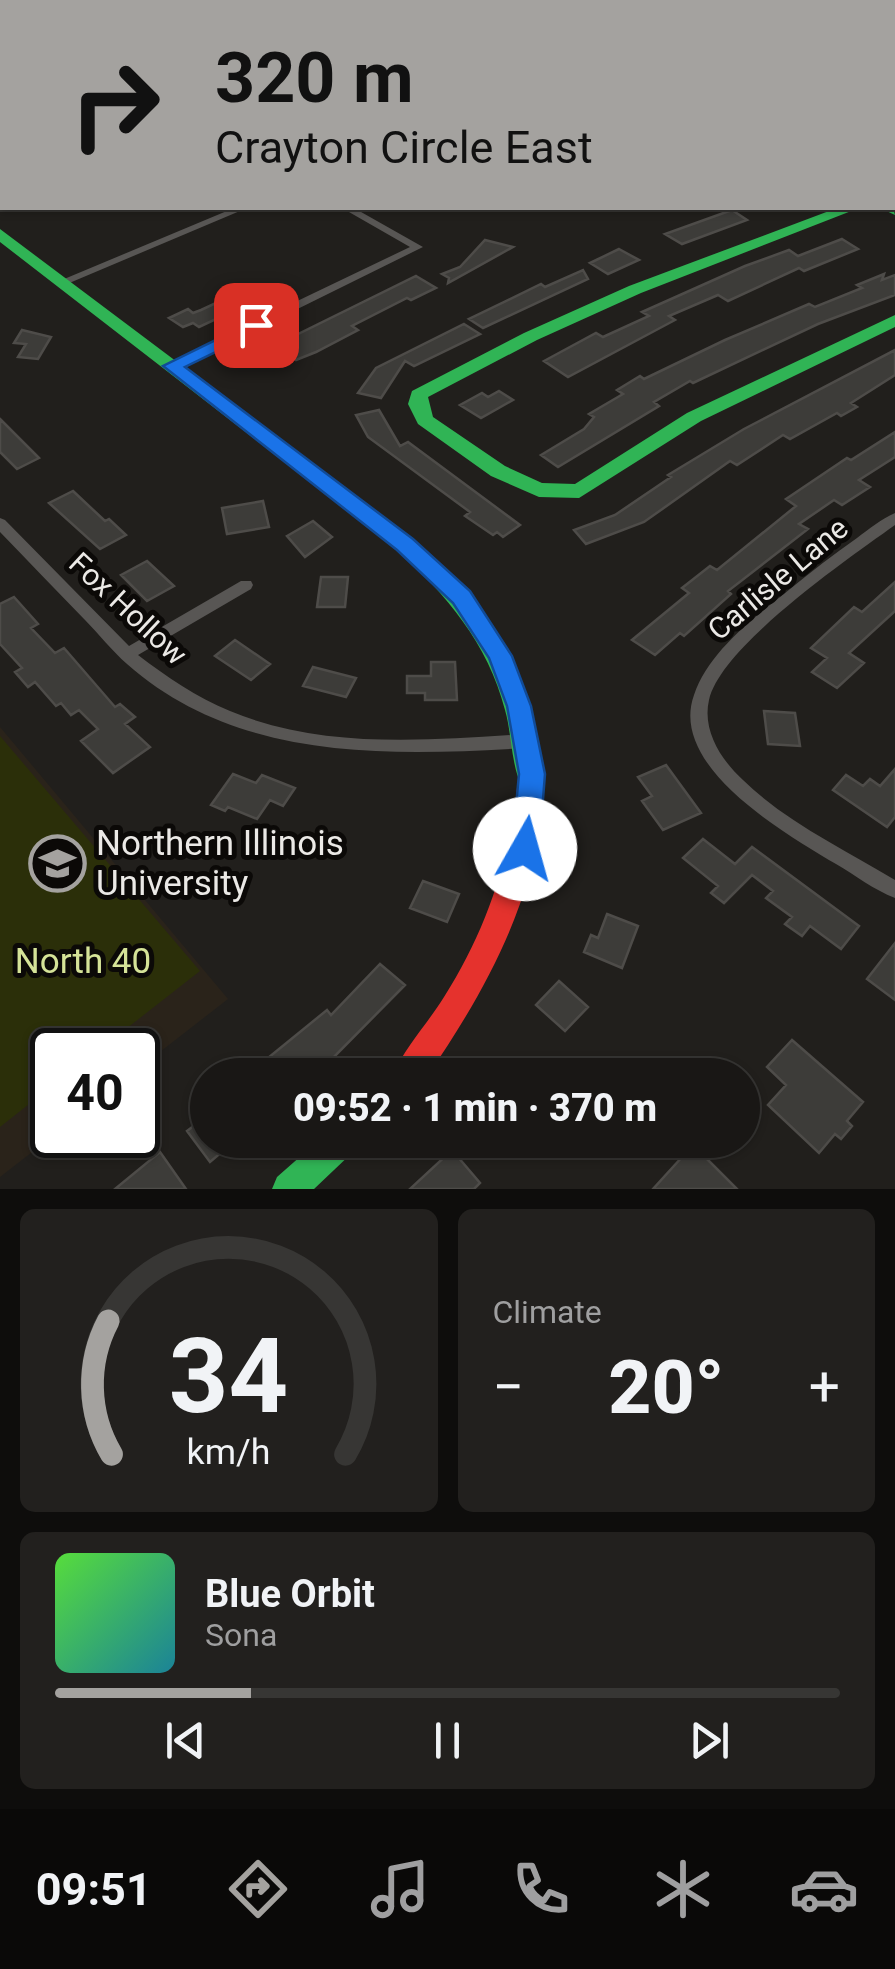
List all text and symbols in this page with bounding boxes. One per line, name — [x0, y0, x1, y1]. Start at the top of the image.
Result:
text: 320 m — [215, 37, 414, 119]
icon: right — [50, 40, 180, 170]
text: Crayton Circle East — [215, 121, 593, 174]
pin — [214, 283, 299, 368]
icon: arrive — [229, 298, 284, 353]
street label: Carlisle Lane — [701, 510, 855, 647]
street label: Fox Hollow — [62, 545, 194, 672]
position arrow — [473, 797, 577, 901]
place label: Northern Illinois University — [96, 823, 344, 904]
school or university icon: Northern Illinois University — [27, 833, 87, 893]
park label: North 40 — [15, 941, 151, 982]
speed limit sign: 40 — [30, 1028, 160, 1158]
text: 09:52 · 1 min · 370 m — [293, 1086, 657, 1130]
text: Climate — [493, 1293, 602, 1331]
text: 34 — [169, 1316, 288, 1437]
text: 20° — [608, 1343, 724, 1431]
text: − — [493, 1355, 524, 1419]
text: + — [809, 1355, 840, 1419]
text: km/h — [187, 1431, 271, 1473]
text: Blue Orbit — [205, 1572, 375, 1616]
text: Sona — [205, 1616, 277, 1654]
icon: previous — [158, 1713, 213, 1768]
icon: pause — [420, 1713, 475, 1768]
icon: next — [682, 1713, 737, 1768]
icon: directions — [223, 1854, 293, 1924]
icon: music — [365, 1854, 435, 1924]
icon: phone — [506, 1854, 576, 1924]
icon: climate — [648, 1854, 718, 1924]
icon: car — [789, 1854, 859, 1924]
text: 09:51 — [36, 1863, 152, 1916]

